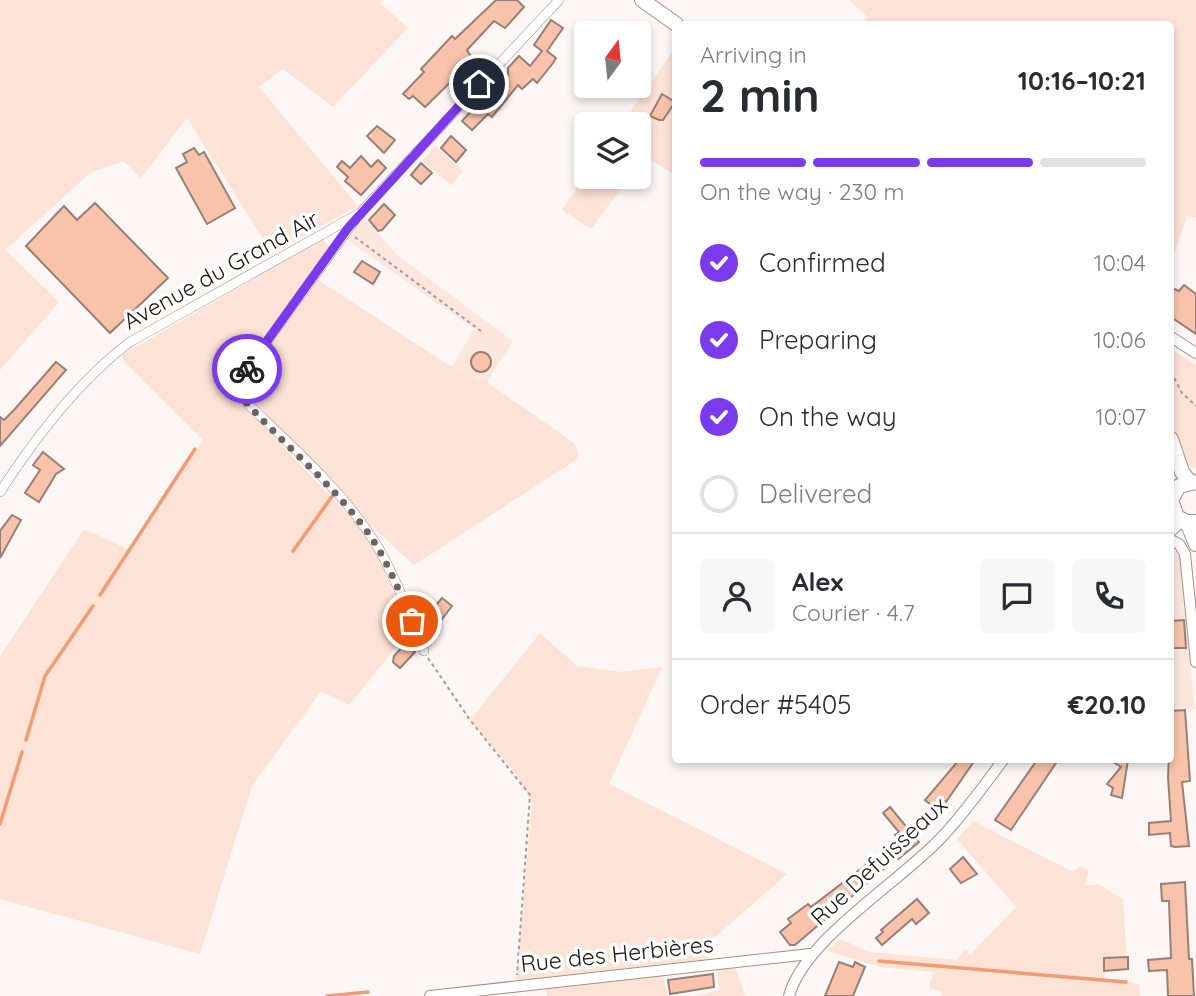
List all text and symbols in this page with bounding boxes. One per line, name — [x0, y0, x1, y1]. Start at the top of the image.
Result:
north arrow — [574, 21, 651, 98]
map controls — [574, 21, 651, 189]
text: Arriving in — [700, 40, 807, 69]
pin — [449, 54, 509, 114]
text: 10:16–10:21 — [1018, 64, 1146, 97]
icon: home — [460, 65, 498, 103]
text: 2 min — [700, 66, 820, 124]
button: layers — [574, 112, 651, 189]
text: On the way · 230 m — [700, 177, 905, 206]
street label: Avenue du Grand Air — [118, 204, 324, 335]
icon: check — [700, 244, 738, 282]
text: Confirmed — [759, 246, 886, 279]
text: 10:04 — [1094, 248, 1146, 277]
icon: check — [700, 321, 738, 359]
text: Preparing — [759, 323, 877, 356]
text: 10:06 — [1093, 325, 1146, 354]
courier — [212, 334, 282, 404]
icon: bike — [228, 350, 266, 388]
icon: check — [700, 398, 738, 436]
text: On the way — [759, 400, 897, 433]
text: 10:07 — [1095, 402, 1146, 431]
text: Delivered — [759, 477, 872, 510]
button: person — [700, 559, 774, 633]
button: chat — [980, 559, 1054, 633]
button: phone — [1072, 559, 1146, 633]
text: Alex — [792, 565, 843, 598]
pin — [382, 591, 442, 651]
text: Courier · 4.7 — [792, 598, 915, 627]
icon: bag — [393, 602, 431, 640]
text: Order #5405 — [700, 688, 851, 721]
text: €20.10 — [1068, 688, 1146, 721]
street label: Rue Defuisseaux — [804, 790, 953, 931]
street label: Rue des Herbières — [519, 929, 715, 978]

